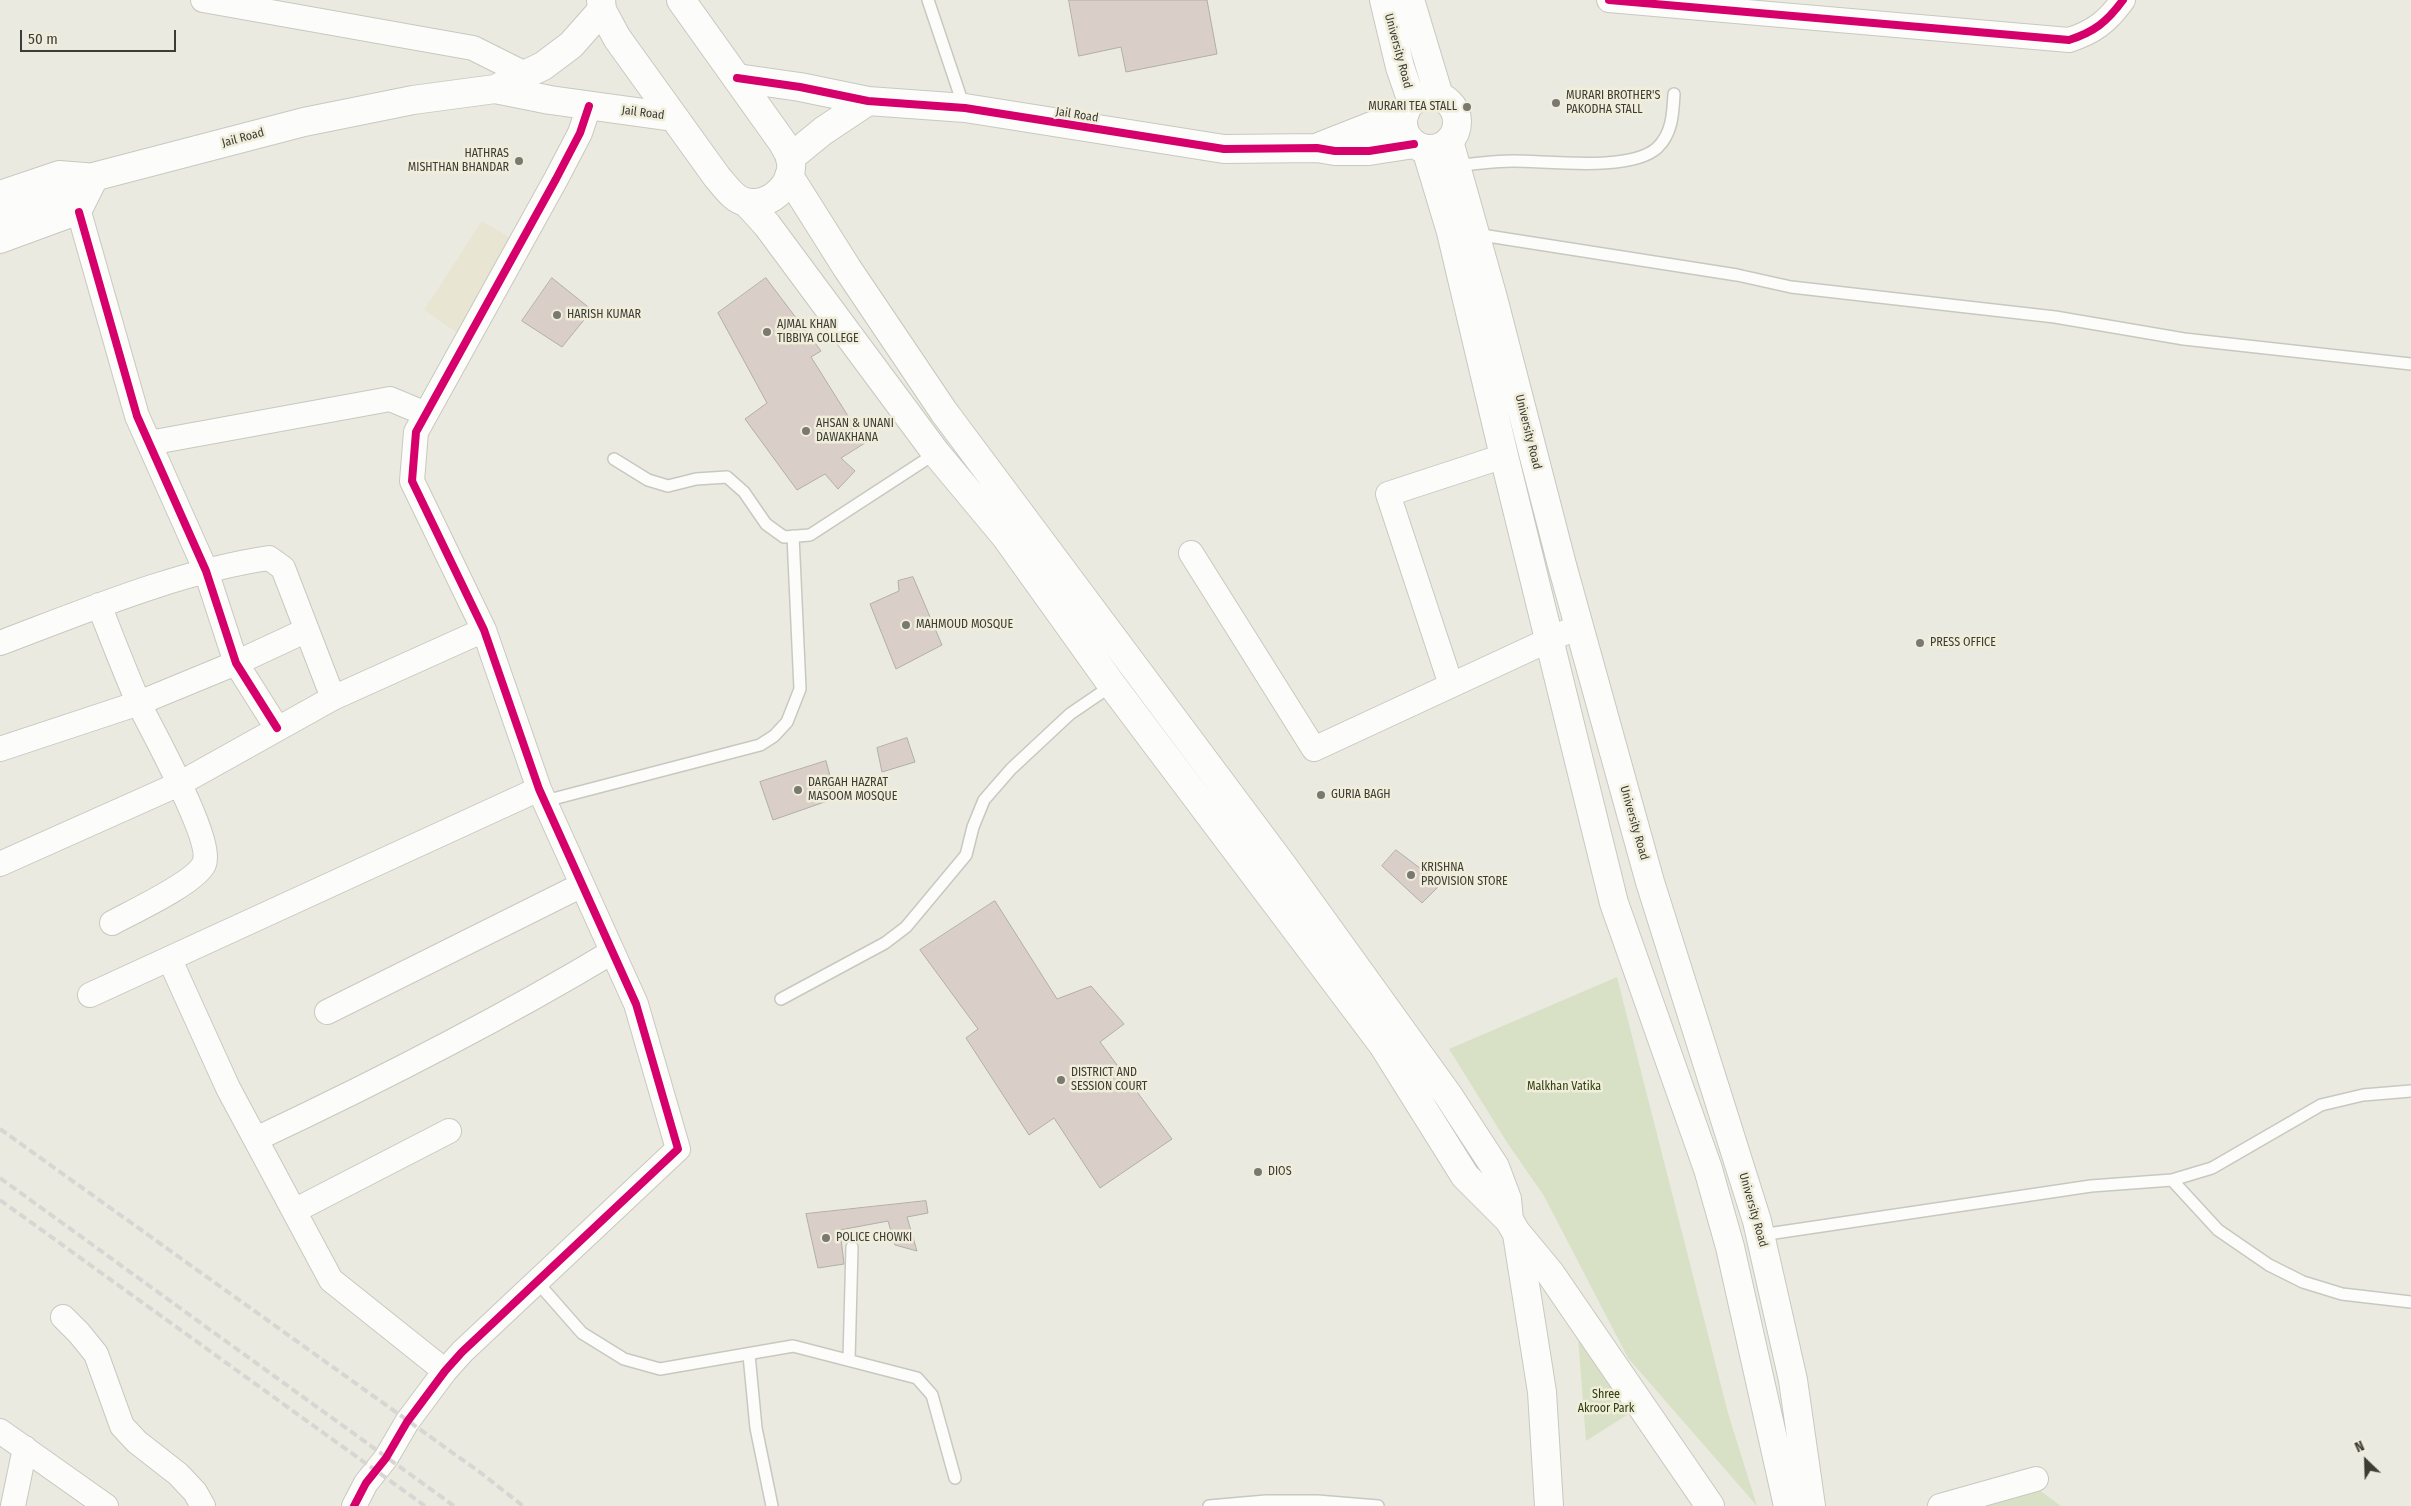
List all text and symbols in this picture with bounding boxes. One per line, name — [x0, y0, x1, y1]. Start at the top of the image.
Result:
street label: University Road — [1381, 12, 1415, 90]
scale bar — [22, 20, 179, 52]
text: 50 m — [28, 30, 58, 48]
place label: MURARI BROTHER'S PAKODHA STALL — [1566, 89, 1660, 117]
marker: MURARI BROTHER'S PAKODHA STALL — [1550, 97, 1562, 109]
place label: MURARI TEA STALL — [1368, 100, 1457, 114]
marker: MURARI TEA STALL — [1461, 101, 1473, 113]
street label: Jail Road — [621, 103, 665, 123]
street label: Jail Road — [1055, 105, 1099, 125]
street label: Jail Road — [220, 125, 266, 151]
place label: HATHRAS MISHTHAN BHANDAR — [408, 147, 509, 175]
marker: HATHRAS MISHTHAN BHANDAR — [513, 155, 525, 167]
place label: HARISH KUMAR — [567, 308, 641, 322]
marker: HARISH KUMAR — [551, 309, 563, 321]
place label: AJMAL KHAN TIBBIYA COLLEGE — [777, 318, 859, 346]
marker: AJMAL KHAN TIBBIYA COLLEGE — [761, 326, 773, 338]
street label: University Road — [1512, 393, 1544, 471]
place label: AHSAN & UNANI DAWAKHANA — [816, 417, 894, 445]
marker: AHSAN & UNANI DAWAKHANA — [800, 425, 812, 437]
place label: MAHMOUD MOSQUE — [916, 618, 1013, 632]
marker: MAHMOUD MOSQUE — [900, 619, 912, 631]
place label: PRESS OFFICE — [1930, 636, 1996, 650]
marker: PRESS OFFICE — [1914, 637, 1926, 649]
place label: DARGAH HAZRAT MASOOM MOSQUE — [808, 776, 897, 804]
marker: DARGAH HAZRAT MASOOM MOSQUE — [792, 784, 804, 796]
street label: University Road — [1617, 784, 1651, 862]
place label: GURIA BAGH — [1331, 788, 1391, 802]
marker: GURIA BAGH — [1315, 789, 1327, 801]
place label: KRISHNA PROVISION STORE — [1421, 861, 1508, 889]
marker: KRISHNA PROVISION STORE — [1405, 869, 1417, 881]
place label: DISTRICT AND SESSION COURT — [1071, 1066, 1147, 1094]
marker: DISTRICT AND SESSION COURT — [1055, 1074, 1067, 1086]
park label: Malkhan Vatika — [1527, 1080, 1601, 1094]
place label: DIOS — [1268, 1165, 1292, 1179]
marker: DIOS — [1252, 1166, 1264, 1178]
street label: University Road — [1736, 1171, 1770, 1249]
place label: POLICE CHOWKI — [836, 1231, 912, 1245]
marker: POLICE CHOWKI — [820, 1232, 832, 1244]
park label: Shree Akroor Park — [1578, 1388, 1634, 1416]
north arrow — [2341, 1436, 2391, 1486]
text: N — [2352, 1437, 2367, 1456]

